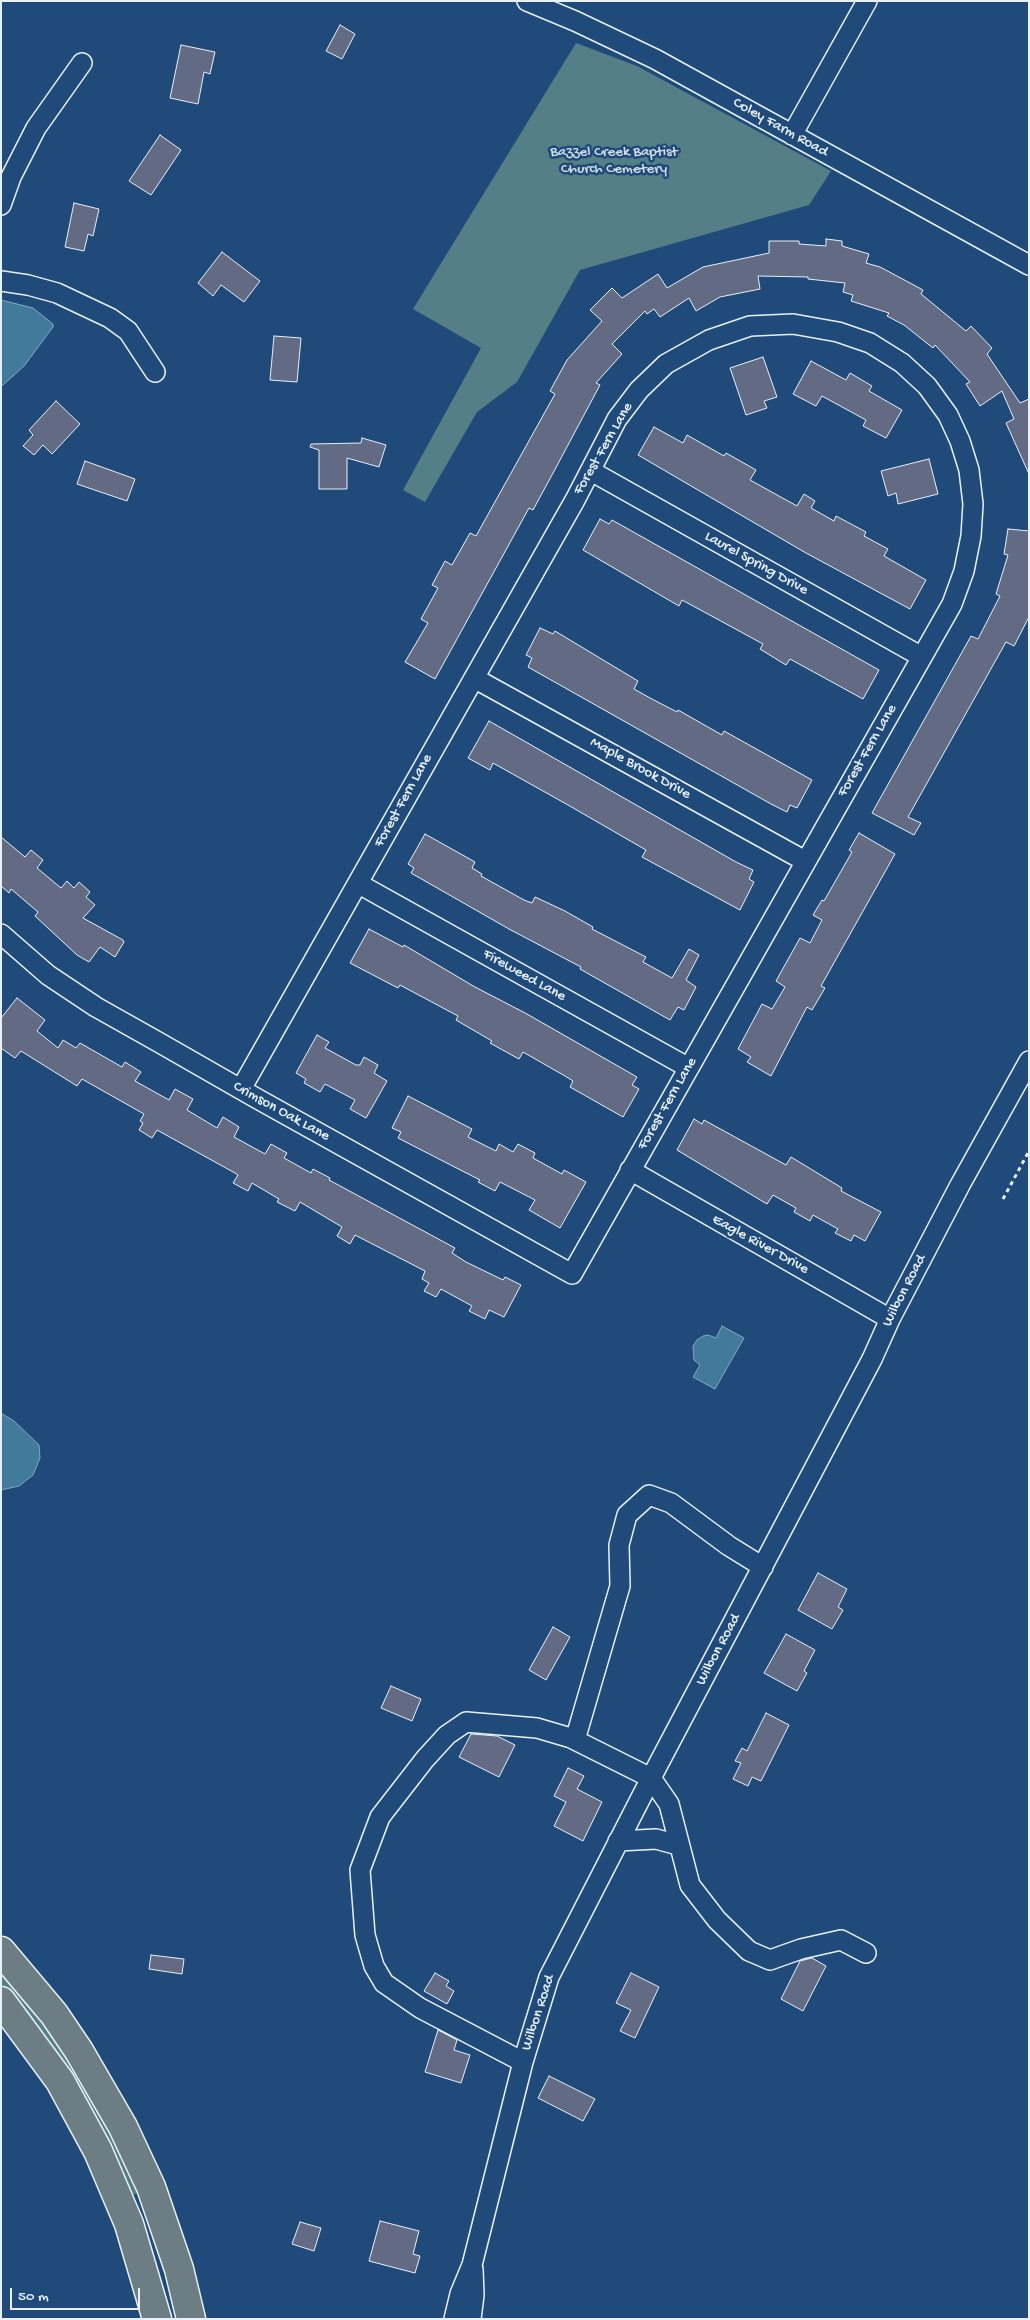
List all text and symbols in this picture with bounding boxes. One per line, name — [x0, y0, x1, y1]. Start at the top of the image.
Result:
street label: Coley Farm Road — [729, 94, 831, 162]
park label: Bazzel Creek Baptist Church Cemetery — [550, 144, 678, 179]
street label: Forest Fern Lane — [570, 400, 638, 498]
street label: Laurel Spring Drive — [701, 528, 811, 600]
street label: Forest Fern Lane — [834, 702, 902, 800]
street label: Maple Brook Drive — [587, 734, 693, 804]
street label: Forest Fern Lane — [371, 751, 437, 851]
street label: Fireweed Lane — [479, 946, 569, 1006]
street label: Forest Fern Lane — [634, 1055, 702, 1153]
street label: Crimson Oak Lane — [230, 1078, 332, 1146]
street label: Eagle River Drive — [708, 1211, 812, 1279]
street label: Wilbon Road — [879, 1252, 931, 1330]
street label: Wilbon Road — [693, 1611, 745, 1689]
street label: Wilbon Road — [518, 1973, 560, 2053]
scale bar — [12, 2278, 142, 2310]
text: 50 m — [18, 2288, 49, 2306]

